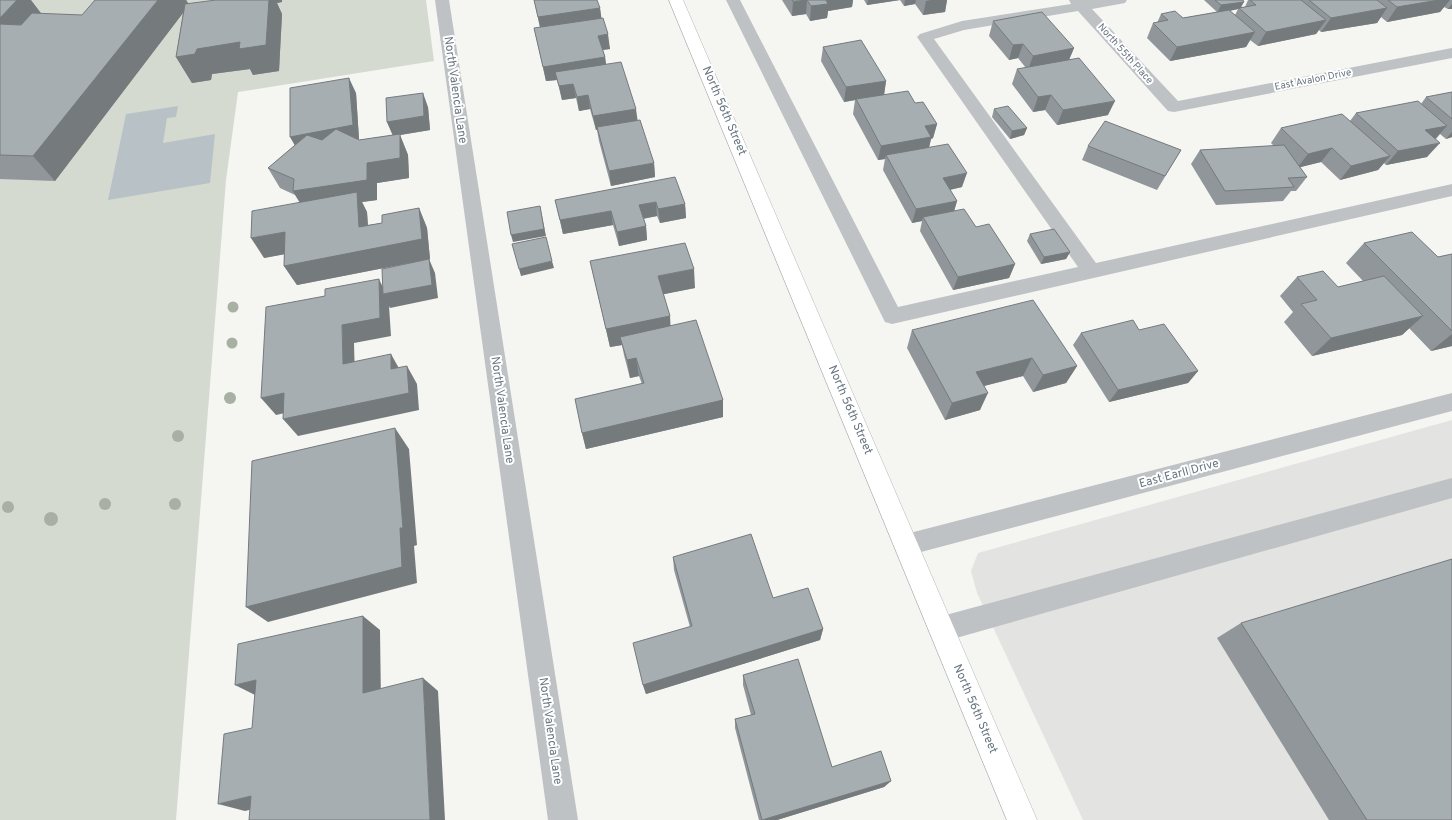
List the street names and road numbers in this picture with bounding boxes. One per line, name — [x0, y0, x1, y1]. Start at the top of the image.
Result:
street label: North 55th Place — [1094, 21, 1156, 87]
street label: North Valencia Lane — [440, 35, 470, 145]
street label: North 56th Street — [698, 64, 750, 158]
street label: East Avalon Drive — [1274, 66, 1352, 94]
street label: North Valencia Lane — [487, 355, 517, 465]
street label: North 56th Street — [824, 363, 876, 457]
street label: East Earll Drive — [1137, 456, 1221, 492]
street label: North 56th Street — [949, 662, 1001, 756]
street label: North Valencia Lane — [535, 676, 565, 786]

